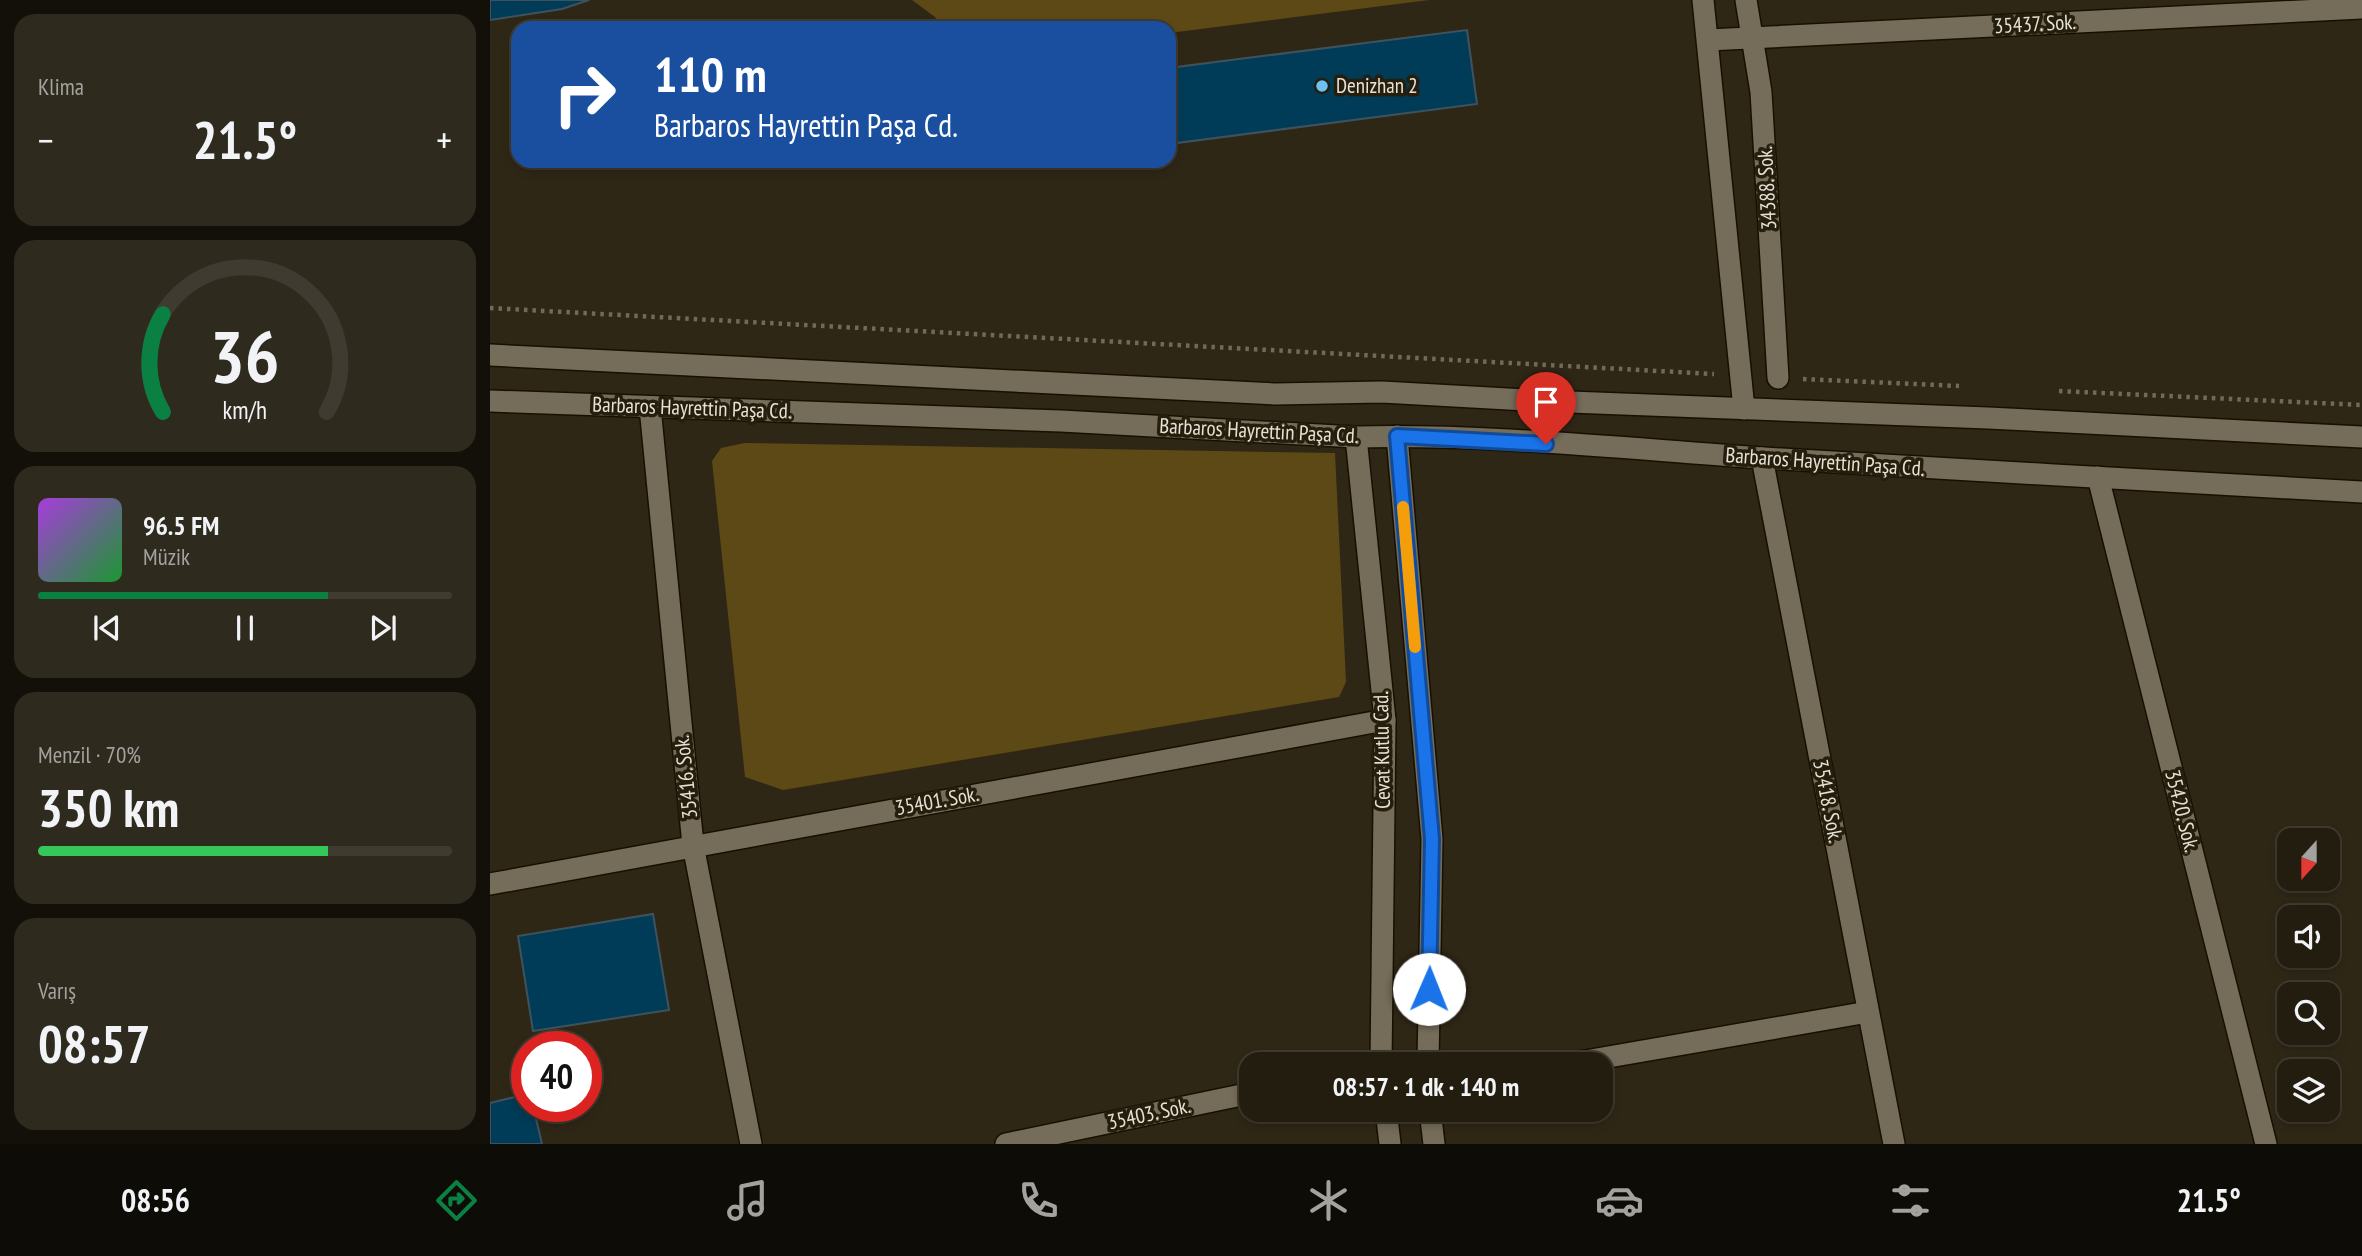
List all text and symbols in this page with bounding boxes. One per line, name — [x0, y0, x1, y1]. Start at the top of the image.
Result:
street label: 35437. Sok. — [1993, 8, 2077, 39]
text: 110 m — [654, 42, 767, 106]
icon: right — [539, 49, 630, 140]
text: Klima — [38, 72, 84, 101]
place label: Denizhan 2 — [1336, 72, 1418, 99]
marker: Denizhan 2 — [1314, 78, 1330, 94]
text: Barbaros Hayrettin Paşa Cd. — [654, 104, 958, 146]
text: 21.5° — [193, 106, 297, 173]
text: − — [38, 115, 54, 164]
text: + — [436, 115, 452, 164]
street label: 34388. Sok. — [1751, 145, 1782, 231]
text: 36 — [210, 308, 280, 402]
pin — [1516, 372, 1576, 444]
icon: arrive — [1527, 383, 1565, 421]
street label: Barbaros Hayrettin Paşa Cd. — [592, 391, 792, 424]
text: km/h — [223, 394, 267, 426]
street label: Barbaros Hayrettin Paşa Cd. — [1159, 412, 1359, 449]
street label: Barbaros Hayrettin Paşa Cd. — [1725, 441, 1925, 482]
text: 96.5 FM — [143, 509, 219, 542]
text: Müzik — [143, 542, 190, 571]
icon: previous — [88, 609, 126, 647]
icon: pause — [226, 609, 264, 647]
icon: next — [364, 609, 402, 647]
street label: Cevat Kutlu Cad. — [1367, 691, 1396, 809]
street label: 35416. Sok. — [668, 734, 703, 820]
text: Menzil · 70% — [38, 740, 141, 769]
street label: 35418. Sok. — [1807, 757, 1850, 845]
street label: 35420. Sok. — [2159, 767, 2206, 855]
text: 350 km — [38, 774, 179, 841]
street label: 35401. Sok. — [893, 780, 981, 821]
north arrow — [2277, 828, 2340, 891]
map controls — [2277, 828, 2340, 1122]
button: sound — [2277, 905, 2340, 968]
position arrow — [1392, 952, 1466, 1026]
text: Varış — [38, 976, 76, 1005]
button: search — [2277, 982, 2340, 1045]
text: 08:57 — [38, 1010, 150, 1077]
speed limit sign: 40 — [511, 1031, 602, 1122]
button: layers — [2277, 1059, 2340, 1122]
text: 08:57 · 1 dk · 140 m — [1333, 1070, 1519, 1103]
street label: 35403. Sok. — [1105, 1092, 1193, 1135]
icon: directions — [432, 1176, 481, 1225]
icon: music — [723, 1176, 772, 1225]
icon: phone — [1014, 1176, 1063, 1225]
icon: climate — [1304, 1176, 1353, 1225]
icon: car — [1595, 1176, 1644, 1225]
icon: filters — [1886, 1176, 1935, 1225]
text: 08:56 — [121, 1179, 190, 1221]
text: 21.5° — [2177, 1179, 2241, 1221]

